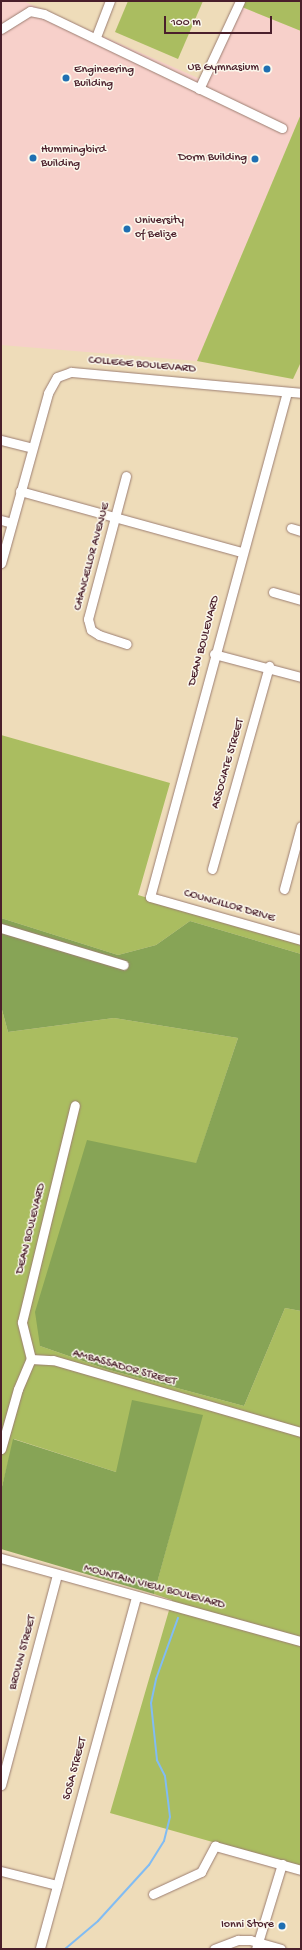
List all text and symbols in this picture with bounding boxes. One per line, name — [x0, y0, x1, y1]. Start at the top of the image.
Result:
scale bar — [166, 8, 274, 34]
text: 100 m — [171, 16, 201, 30]
place label: UB Gymnasium — [188, 62, 259, 76]
place label: Engineering Building — [74, 64, 134, 92]
marker: UB Gymnasium — [262, 64, 272, 74]
marker: Engineering Building — [61, 73, 71, 83]
place label: Hummingbird Building — [41, 144, 106, 172]
place label: Dorm Building — [178, 152, 247, 166]
marker: Hummingbird Building — [28, 153, 38, 163]
marker: Dorm Building — [250, 154, 260, 164]
place label: University of Belize — [135, 215, 184, 243]
marker: University of Belize — [122, 224, 132, 234]
street label: COLLEGE BOULEVARD — [88, 354, 196, 378]
street label: CHANCELLOR AVENUE — [72, 502, 114, 612]
street label: DEAN BOULEVARD — [186, 594, 224, 688]
street label: ASSOCIATE STREET — [209, 717, 249, 811]
street label: COUNCILLOR DRIVE — [182, 887, 276, 927]
street label: DEAN BOULEVARD — [14, 1182, 50, 1276]
street label: AMBASSADOR STREET — [71, 1347, 177, 1391]
street label: MOUNTAIN VIEW BOULEVARD — [82, 1562, 226, 1614]
street label: BROWN STREET — [7, 1614, 41, 1692]
street label: SOSA STREET — [61, 1736, 91, 1802]
place label: Ionni Store — [221, 1919, 274, 1933]
marker: Ionni Store — [277, 1921, 287, 1931]

